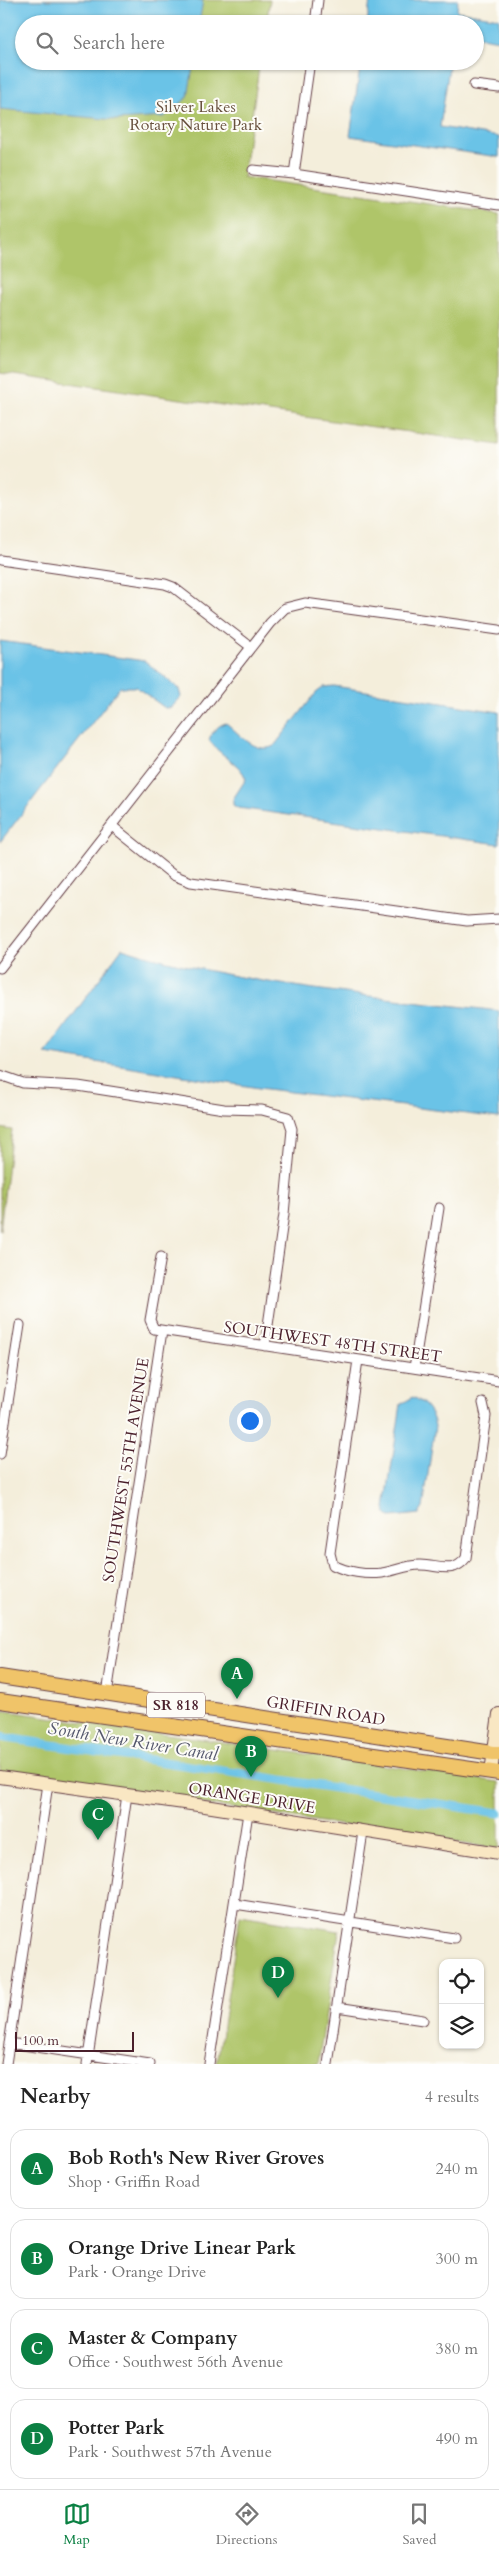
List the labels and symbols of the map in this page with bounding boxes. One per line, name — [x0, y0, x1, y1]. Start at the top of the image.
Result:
park label: Silver Lakes Rotary Nature Park — [130, 96, 263, 136]
street label: SOUTHWEST 48TH STREET — [223, 1316, 443, 1368]
street label: SOUTHWEST 55TH AVENUE — [97, 1356, 155, 1584]
your location — [237, 1408, 263, 1434]
pin: A — [221, 1658, 253, 1699]
street label: GRIFFIN ROAD — [265, 1691, 387, 1731]
road number: SR 818 — [147, 1692, 205, 1718]
water label: South New River Canal — [46, 1716, 221, 1767]
pin: B — [235, 1736, 267, 1777]
street label: ORANGE DRIVE — [187, 1777, 317, 1819]
pin: C — [82, 1799, 114, 1840]
pin: D — [262, 1957, 294, 1998]
scale bar — [15, 2029, 134, 2052]

